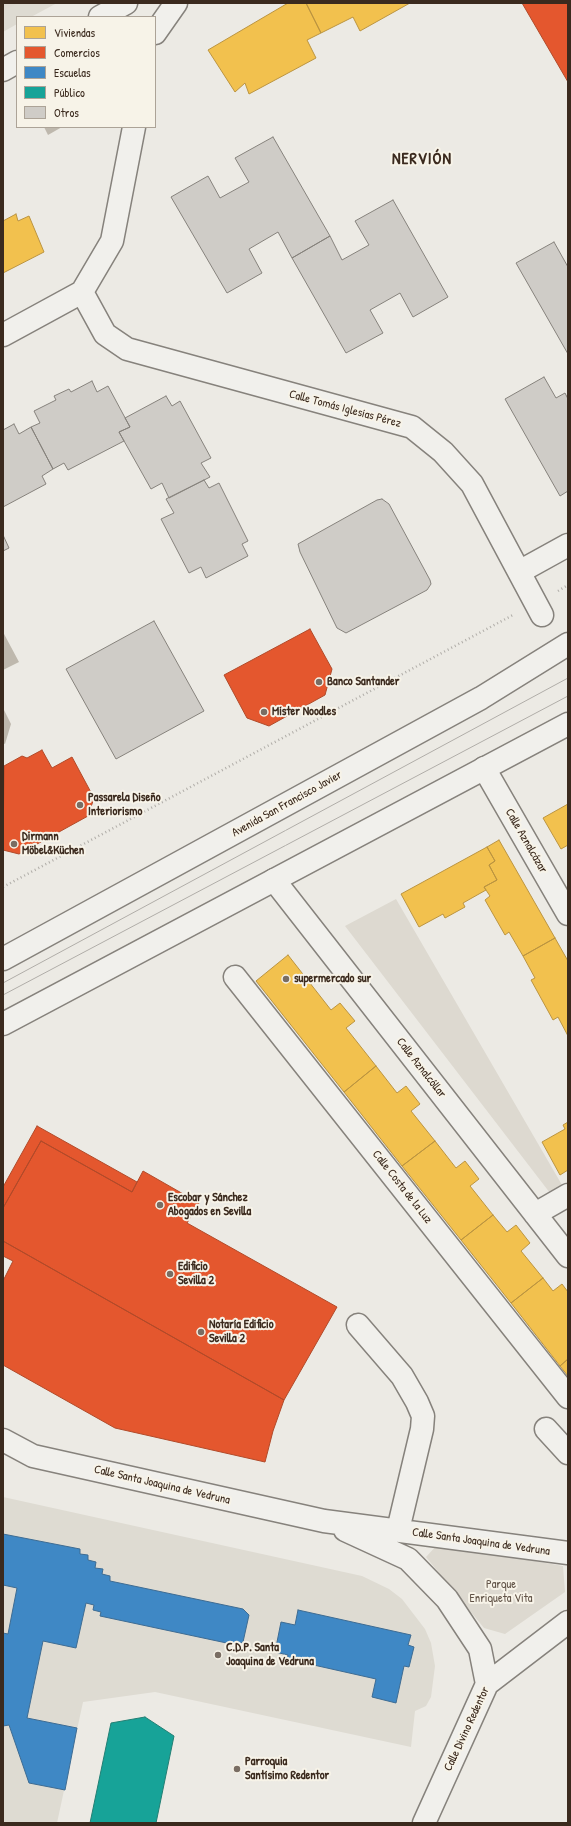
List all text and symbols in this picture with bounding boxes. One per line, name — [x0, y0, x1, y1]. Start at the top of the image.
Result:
legend — [16, 16, 156, 128]
text: Viviendas — [54, 24, 95, 41]
text: Comercios — [54, 44, 100, 61]
text: Escuelas — [54, 64, 91, 81]
text: Público — [54, 84, 85, 101]
text: Otros — [54, 104, 79, 121]
district label: NERVIÓN — [392, 150, 452, 170]
street label: Calle Tomás Iglesias Pérez — [287, 387, 403, 431]
place label: Banco Santander — [327, 675, 399, 689]
marker: Banco Santander — [314, 677, 324, 687]
place label: Mister Noodles — [272, 705, 336, 719]
marker: Mister Noodles — [259, 707, 269, 717]
street label: Avenida San Francisco Javier — [229, 768, 345, 840]
place label: Passarela Diseño Interiorismo — [88, 791, 161, 819]
marker: Passarela Diseño Interiorismo — [75, 800, 85, 810]
street label: Calle Aznalcázar — [502, 806, 550, 876]
place label: Dirmann Möbel&Küchen — [22, 830, 84, 858]
marker: Dirmann Möbel&Küchen — [9, 839, 19, 849]
place label: supermercado sur — [294, 972, 371, 986]
marker: supermercado sur — [281, 974, 291, 984]
street label: Calle Aznalcóllar — [393, 1035, 449, 1101]
street label: Calle Costa de la Luz — [369, 1148, 435, 1226]
place label: Escobar y Sánchez Abogados en Sevilla — [168, 1191, 251, 1219]
marker: Escobar y Sánchez Abogados en Sevilla — [155, 1200, 165, 1210]
place label: Edificio Sevilla 2 — [178, 1260, 214, 1288]
marker: Edificio Sevilla 2 — [165, 1269, 175, 1279]
place label: Notaría Edificio Sevilla 2 — [209, 1318, 273, 1346]
marker: Notaría Edificio Sevilla 2 — [196, 1327, 206, 1337]
street label: Calle Santa Joaquina de Vedruna — [93, 1462, 231, 1508]
street label: Calle Santa Joaquina de Vedruna — [411, 1525, 551, 1559]
park label: Parque Enriqueta Vita — [469, 1578, 533, 1606]
place label: C.D.P. Santa Joaquina de Vedruna — [226, 1641, 314, 1669]
marker: C.D.P. Santa Joaquina de Vedruna — [213, 1650, 223, 1660]
street label: Calle Divino Redentor — [441, 1684, 493, 1774]
place label: Parroquia Santísimo Redentor — [245, 1755, 329, 1783]
marker: Parroquia Santísimo Redentor — [232, 1764, 242, 1774]

